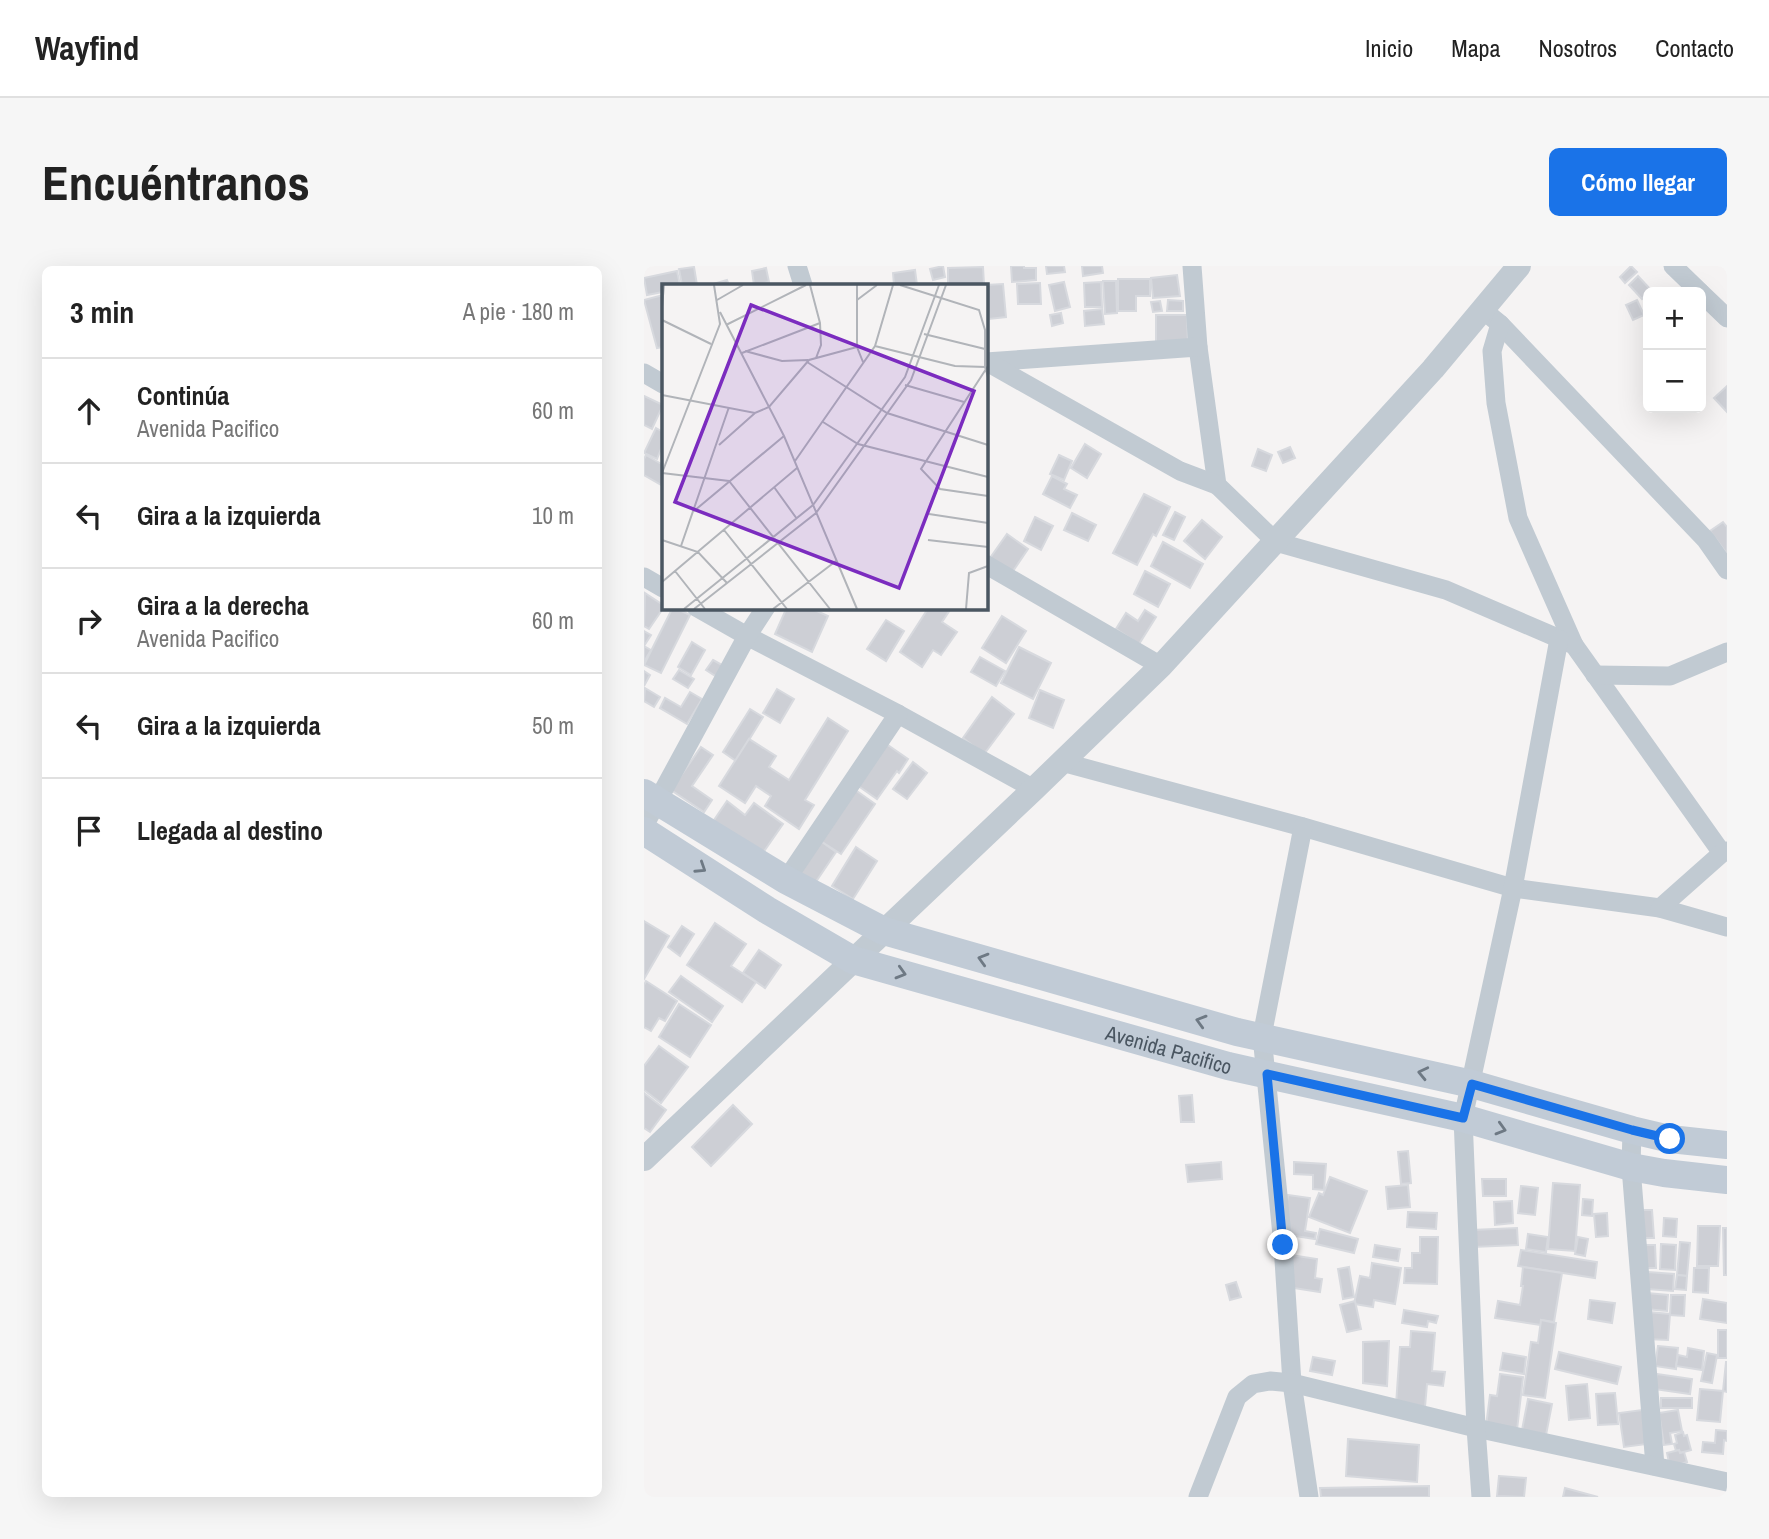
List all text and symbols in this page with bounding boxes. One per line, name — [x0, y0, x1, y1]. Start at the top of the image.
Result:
text: Wayfind — [35, 26, 139, 70]
text: Inicio — [1365, 32, 1413, 64]
text: Mapa — [1451, 32, 1500, 64]
text: Nosotros — [1538, 32, 1617, 64]
text: Contacto — [1655, 32, 1734, 64]
button: Cómo llegar — [1549, 148, 1727, 216]
text: Encuéntranos — [42, 149, 310, 215]
inset map — [662, 284, 987, 609]
map controls — [1643, 287, 1706, 413]
button: + — [1643, 287, 1706, 350]
text: 3 min — [70, 292, 134, 332]
text: A pie · 180 m — [463, 296, 574, 327]
button: − — [1643, 350, 1706, 413]
text: Continúa — [137, 378, 229, 413]
icon: ahead — [70, 392, 108, 430]
text: 60 m — [532, 395, 574, 426]
text: Avenida Pacifico — [137, 413, 279, 444]
icon: left — [70, 497, 108, 535]
text: Gira a la izquierda — [137, 498, 321, 533]
text: 10 m — [532, 500, 574, 531]
text: Gira a la derecha — [137, 588, 309, 623]
icon: right — [70, 602, 108, 640]
text: 60 m — [532, 605, 574, 636]
text: Avenida Pacifico — [137, 623, 279, 654]
icon: left — [70, 707, 108, 745]
text: Gira a la izquierda — [137, 708, 321, 743]
text: 50 m — [532, 710, 574, 741]
icon: arrive — [70, 812, 108, 850]
text: Llegada al destino — [137, 813, 323, 848]
one-way arrow — [694, 859, 707, 872]
one-way arrow — [977, 952, 989, 967]
one-way arrow — [895, 965, 907, 980]
one-way arrow — [1195, 1015, 1207, 1030]
street label: Avenida Pacifico — [1101, 1017, 1235, 1081]
one-way arrow — [1417, 1066, 1429, 1081]
one-way arrow — [1494, 1120, 1506, 1135]
route start — [1654, 1123, 1685, 1154]
route end — [1267, 1229, 1298, 1260]

